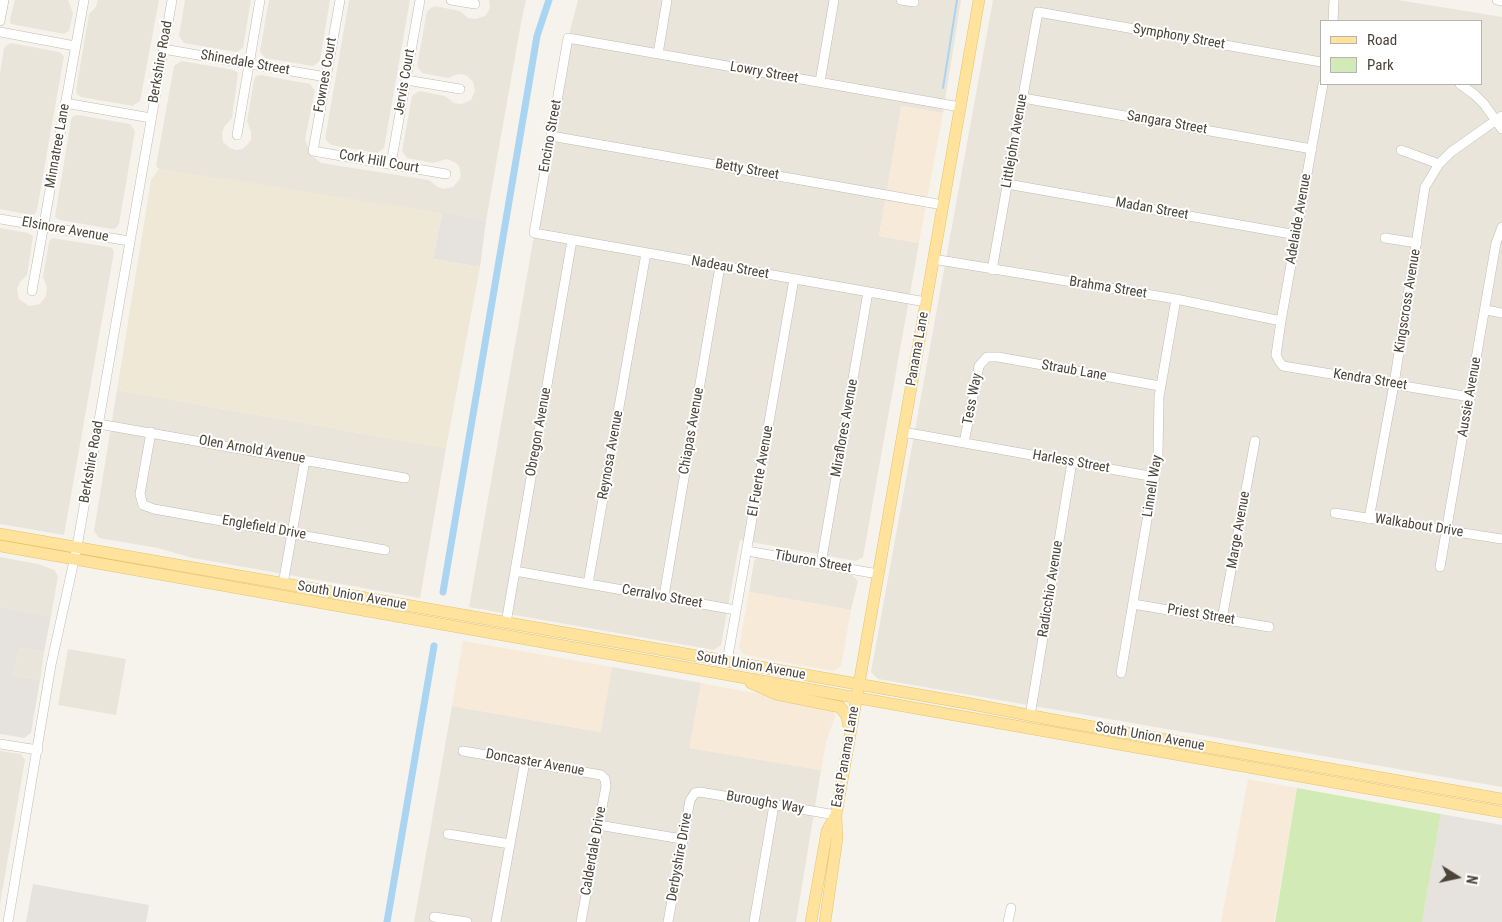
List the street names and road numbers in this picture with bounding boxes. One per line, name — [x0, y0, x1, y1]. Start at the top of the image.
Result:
street label: Berkshire Road — [146, 20, 176, 104]
street label: Symphony Street — [1132, 21, 1226, 53]
street label: Fownes Court — [311, 36, 341, 114]
street label: Shinedale Street — [199, 47, 291, 79]
street label: Jervis Court — [391, 48, 419, 116]
street label: Lowry Street — [729, 59, 799, 87]
street label: Littlejohn Avenue — [998, 93, 1032, 189]
street label: Encino Street — [536, 98, 566, 174]
street label: Minnatree Lane — [42, 102, 74, 190]
street label: Sangara Street — [1126, 108, 1208, 138]
street label: Cork Hill Court — [338, 147, 420, 177]
street label: Betty Street — [714, 156, 780, 184]
street label: Adelaide Avenue — [1283, 172, 1315, 266]
street label: Madan Street — [1114, 194, 1190, 224]
street label: Elsinore Avenue — [20, 214, 110, 246]
street label: Kingscross Avenue — [1392, 248, 1424, 354]
street label: Nadeau Street — [690, 253, 770, 283]
street label: Brahma Street — [1068, 274, 1148, 302]
street label: Panama Lane — [903, 311, 933, 387]
street label: Aussie Avenue — [1455, 356, 1485, 438]
street label: Straub Lane — [1040, 357, 1108, 385]
street label: Kendra Street — [1332, 366, 1408, 394]
street label: Tess Way — [960, 372, 986, 426]
street label: Miraflores Avenue — [828, 378, 862, 478]
street label: Obregon Avenue — [523, 386, 555, 478]
street label: Chiapas Avenue — [676, 386, 708, 476]
street label: Reynosa Avenue — [595, 409, 627, 501]
street label: Berkshire Road — [77, 420, 107, 504]
street label: El Fuerte Avenue — [745, 424, 777, 518]
street label: Olen Arnold Avenue — [197, 432, 307, 468]
street label: Harless Street — [1031, 447, 1111, 477]
street label: Linnell Way — [1140, 454, 1166, 518]
street label: Marge Avenue — [1224, 490, 1254, 570]
street label: Walkabout Drive — [1374, 511, 1464, 541]
street label: Englefield Drive — [221, 512, 307, 544]
street label: Radicchio Avenue — [1035, 539, 1067, 639]
street label: Tiburon Street — [773, 547, 853, 577]
street label: South Union Avenue — [296, 578, 408, 614]
street label: Cerralvo Street — [620, 582, 704, 612]
street label: Priest Street — [1166, 601, 1236, 629]
street label: South Union Avenue — [695, 648, 807, 684]
street label: East Panama Lane — [829, 705, 863, 809]
street label: South Union Avenue — [1094, 719, 1206, 755]
street label: Doncaster Avenue — [484, 746, 586, 780]
street label: Buroughs Way — [725, 788, 805, 818]
street label: Calderdale Drive — [578, 805, 610, 897]
street label: Derbyshire Drive — [664, 811, 696, 903]

